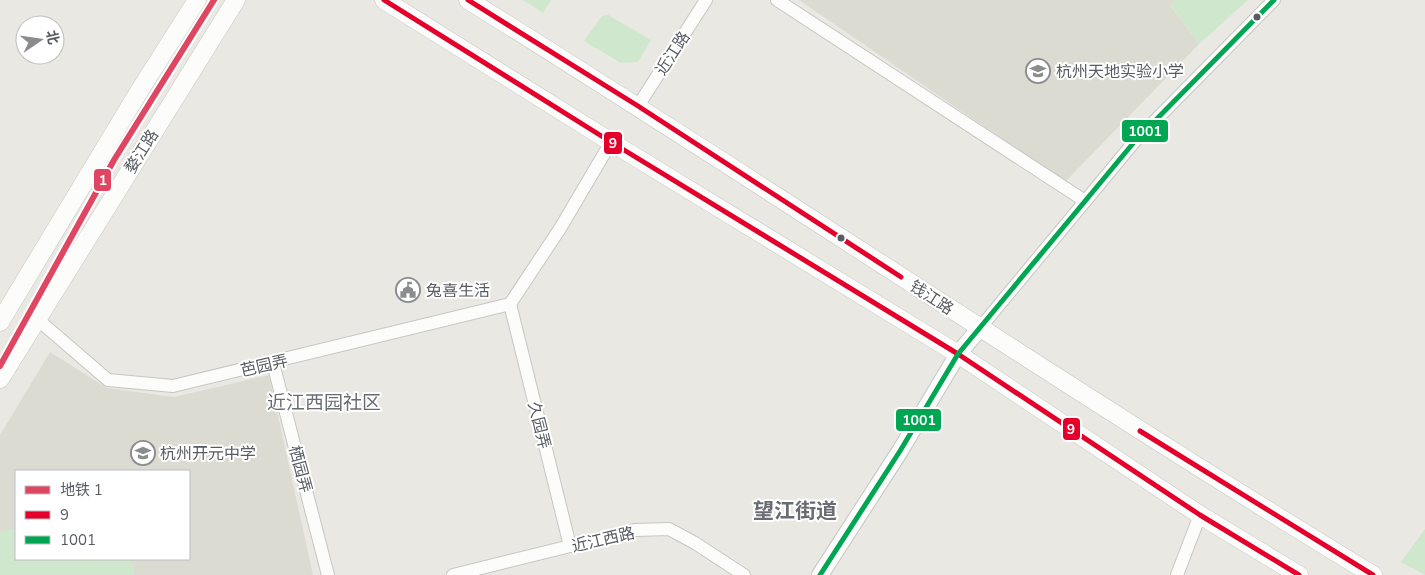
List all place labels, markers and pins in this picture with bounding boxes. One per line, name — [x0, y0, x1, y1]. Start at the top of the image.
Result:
unlabelled marker — [1252, 12, 1262, 22]
school or university icon: 杭州天地实验小学 — [1025, 58, 1051, 84]
place label: 杭州天地实验小学 — [1056, 61, 1184, 83]
unlabelled marker — [836, 233, 846, 243]
public building icon: 兔喜生活 — [395, 277, 421, 303]
place label: 兔喜生活 — [426, 280, 490, 302]
school or university icon: 杭州开元中学 — [130, 440, 156, 466]
place label: 杭州开元中学 — [160, 443, 256, 465]

